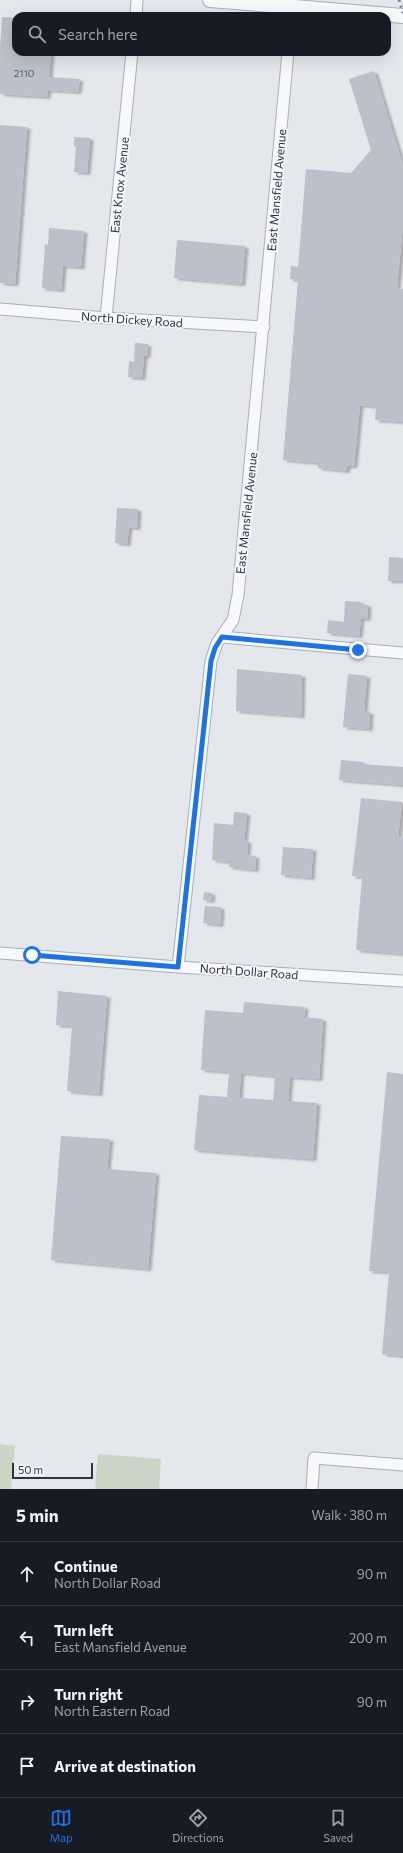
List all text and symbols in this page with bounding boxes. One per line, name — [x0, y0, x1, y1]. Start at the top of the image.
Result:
search box — [12, 12, 391, 56]
icon: search — [26, 23, 48, 45]
text: Search here — [58, 25, 137, 43]
house number: 2110 — [14, 67, 34, 79]
street label: East Mansfield Avenue — [264, 128, 288, 252]
street label: East Knox Avenue — [107, 136, 131, 234]
street label: North Dickey Road — [81, 308, 183, 330]
street label: East Mansfield Avenue — [233, 451, 259, 575]
route end — [349, 641, 367, 659]
route start — [23, 946, 41, 964]
street label: North Dollar Road — [199, 961, 299, 981]
scale bar — [12, 1461, 93, 1480]
text: 50 m — [18, 1463, 43, 1476]
text: 5 min — [16, 1505, 59, 1526]
text: Walk · 380 m — [312, 1507, 387, 1523]
text: Continue — [54, 1557, 118, 1575]
icon: ahead — [16, 1563, 38, 1585]
text: 90 m — [357, 1566, 387, 1582]
text: North Dollar Road — [54, 1575, 161, 1591]
text: Turn left — [54, 1621, 113, 1639]
icon: left — [16, 1627, 38, 1649]
text: 200 m — [349, 1630, 387, 1646]
text: East Mansfield Avenue — [54, 1639, 187, 1655]
text: Turn right — [54, 1685, 123, 1703]
icon: right — [16, 1691, 38, 1713]
text: 90 m — [357, 1694, 387, 1710]
text: North Eastern Road — [54, 1703, 170, 1719]
icon: arrive — [16, 1755, 38, 1777]
text: Arrive at destination — [54, 1757, 196, 1775]
tab: Map — [50, 1807, 73, 1844]
tab: Directions — [172, 1807, 224, 1844]
tab: Saved — [323, 1807, 353, 1844]

